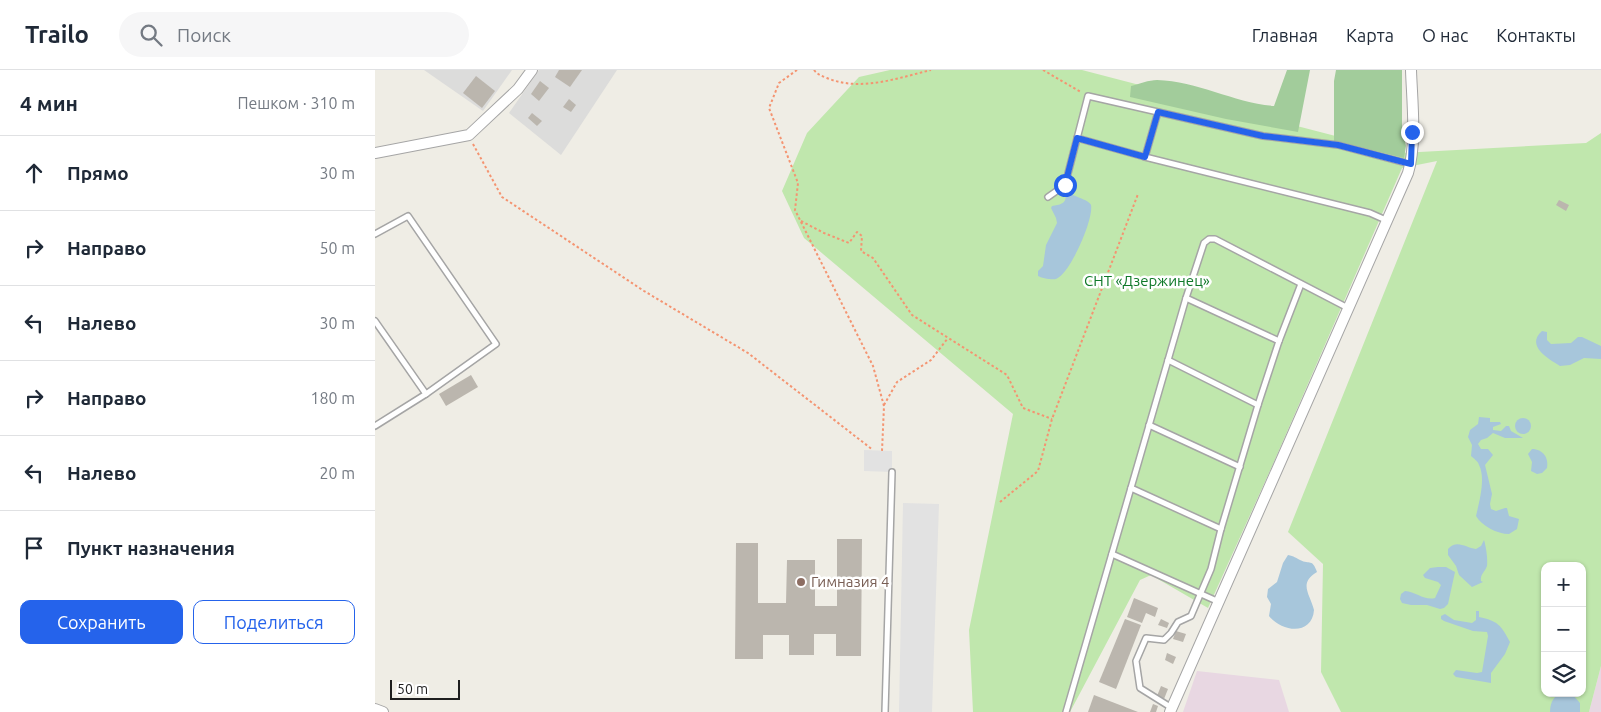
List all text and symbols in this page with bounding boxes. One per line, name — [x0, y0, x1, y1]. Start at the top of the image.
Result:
search box — [119, 12, 469, 57]
text: Trailo — [25, 21, 89, 48]
icon: search — [137, 21, 165, 49]
text: Поиск — [177, 24, 231, 46]
text: Главная — [1252, 25, 1318, 45]
text: Карта — [1346, 25, 1394, 45]
text: О нас — [1422, 25, 1468, 45]
text: Контакты — [1496, 25, 1576, 45]
text: 4 мин — [20, 91, 78, 115]
text: Пешком · 310 m — [237, 94, 355, 112]
route end — [1401, 121, 1424, 144]
icon: ahead — [20, 159, 48, 187]
text: Прямо — [67, 162, 129, 184]
text: 30 m — [319, 164, 355, 182]
route start — [1054, 174, 1077, 197]
icon: right — [20, 234, 48, 262]
text: Направо — [67, 237, 147, 259]
text: 50 m — [319, 239, 355, 257]
park label: СНТ «Дзержинец» — [1084, 272, 1210, 289]
icon: left — [20, 309, 48, 337]
text: Налево — [67, 312, 136, 334]
text: 30 m — [319, 314, 355, 332]
icon: right — [20, 384, 48, 412]
text: Направо — [67, 387, 147, 409]
text: 180 m — [310, 389, 355, 407]
icon: left — [20, 459, 48, 487]
text: Налево — [67, 462, 136, 484]
text: 20 m — [319, 464, 355, 482]
icon: arrive — [20, 534, 48, 562]
text: Пункт назначения — [67, 537, 235, 559]
map controls — [1541, 562, 1586, 697]
button: + — [1541, 562, 1586, 607]
place label: Гимназия 4 — [811, 573, 890, 590]
marker: Гимназия 4 — [795, 576, 807, 588]
button: Сохранить — [20, 600, 183, 644]
button: Поделиться — [193, 600, 355, 644]
button: − — [1541, 607, 1586, 652]
button: layers — [1541, 652, 1586, 697]
scale bar — [390, 677, 460, 700]
text: 50 m — [397, 681, 428, 697]

